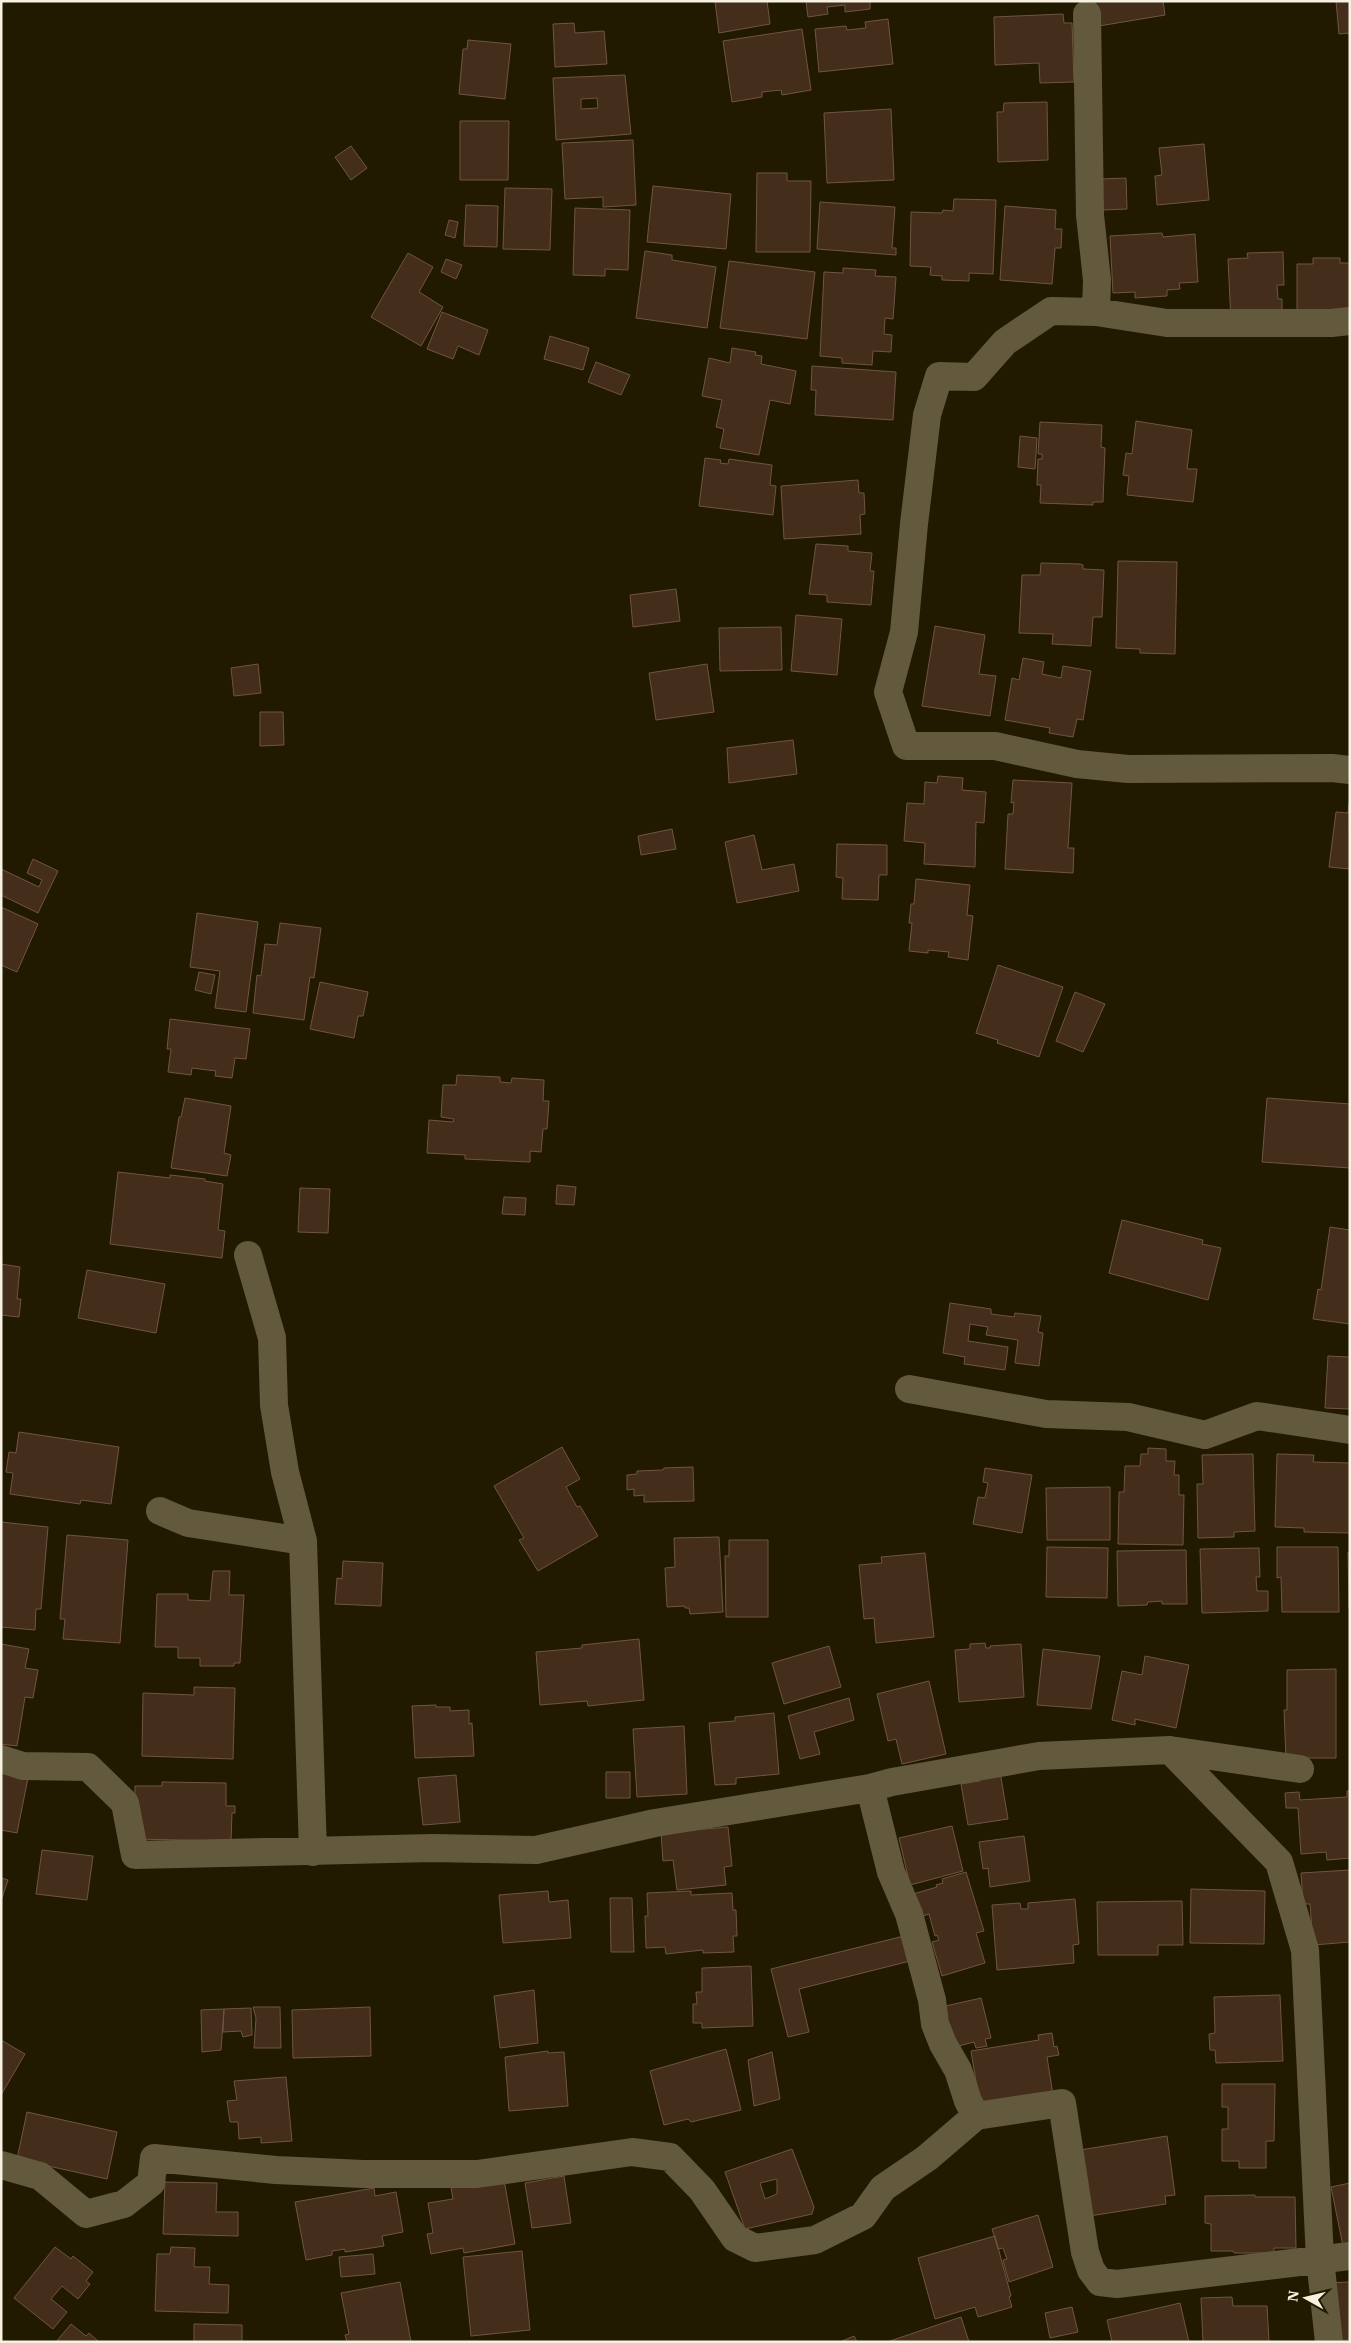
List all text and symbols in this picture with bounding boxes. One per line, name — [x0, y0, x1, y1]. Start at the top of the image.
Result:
north arrow — [1281, 2273, 1331, 2323]
text: N — [1283, 2289, 1303, 2303]

